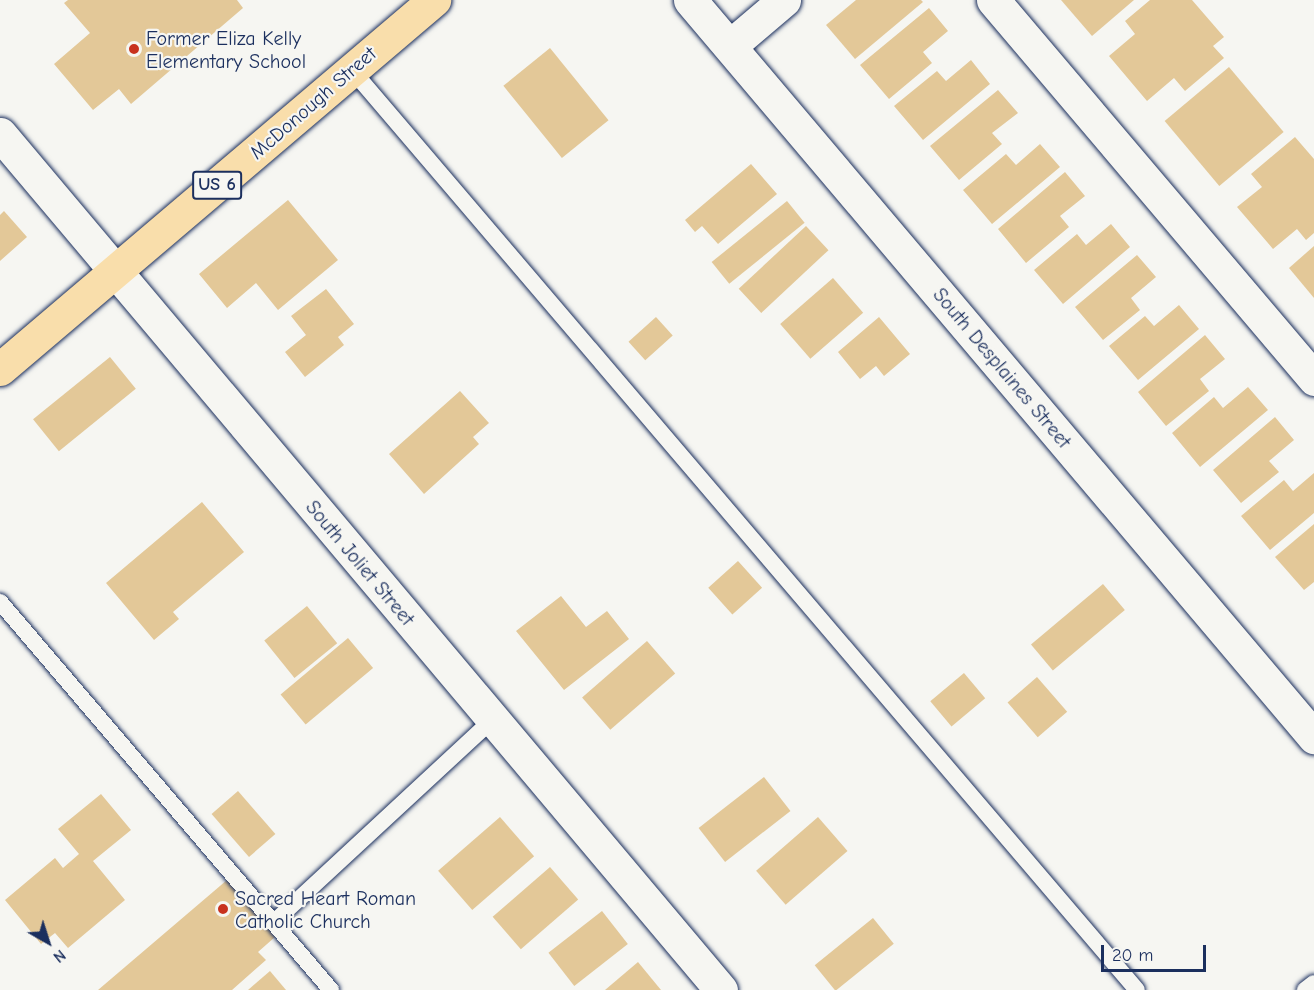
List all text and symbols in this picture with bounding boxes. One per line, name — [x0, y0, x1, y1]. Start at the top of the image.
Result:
place label: Former Eliza Kelly Elementary School — [146, 26, 306, 73]
marker: Former Eliza Kelly Elementary School — [127, 42, 141, 56]
street label: McDonough Street — [245, 42, 381, 164]
road number: US 6 — [192, 170, 242, 200]
street label: South Desplaines Street — [928, 283, 1076, 453]
street label: South Joliet Street — [301, 495, 419, 631]
place label: Sacred Heart Roman Catholic Church — [235, 886, 416, 933]
marker: Sacred Heart Roman Catholic Church — [216, 902, 230, 916]
north arrow — [18, 912, 78, 972]
scale bar — [1104, 933, 1209, 971]
text: 20 m — [1112, 945, 1153, 966]
text: N — [50, 946, 69, 966]

